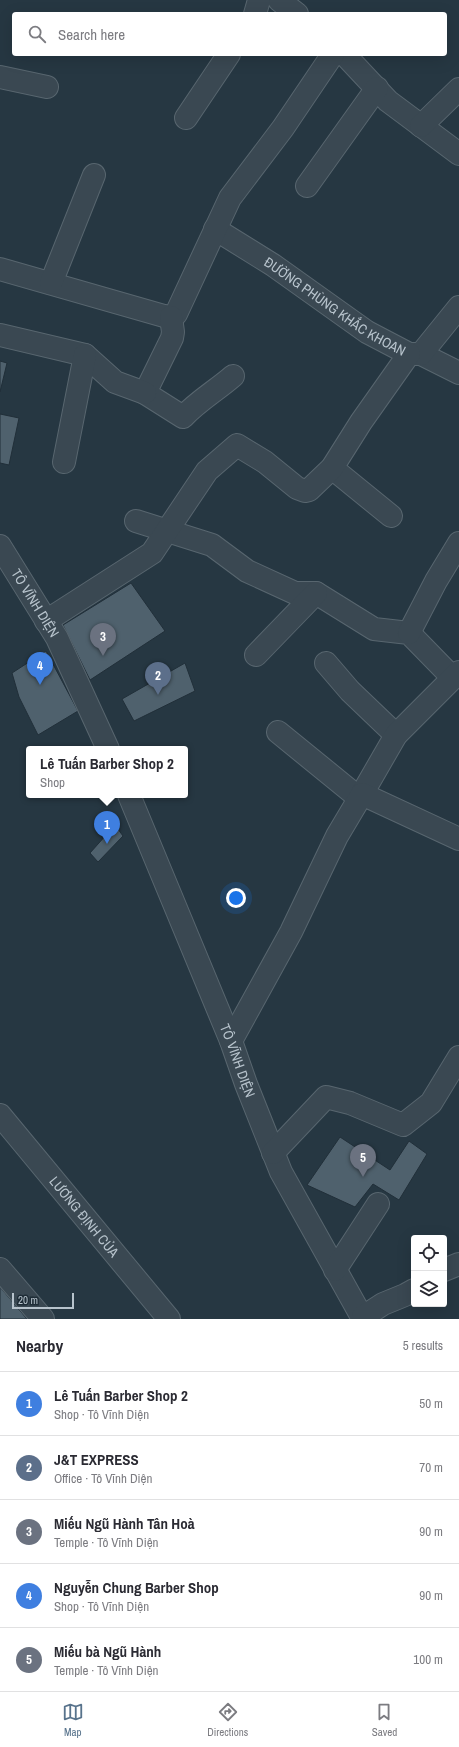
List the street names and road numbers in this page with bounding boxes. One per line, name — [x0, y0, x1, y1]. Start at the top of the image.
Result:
street label: ĐƯỜNG PHÙNG KHẮC KHOAN — [261, 253, 409, 360]
street label: TÔ VĨNH DIỆN — [7, 565, 63, 640]
street label: TÔ VĨNH DIỆN — [216, 1021, 259, 1100]
street label: LƯƠNG ĐỊNH CỦA — [46, 1173, 123, 1261]

